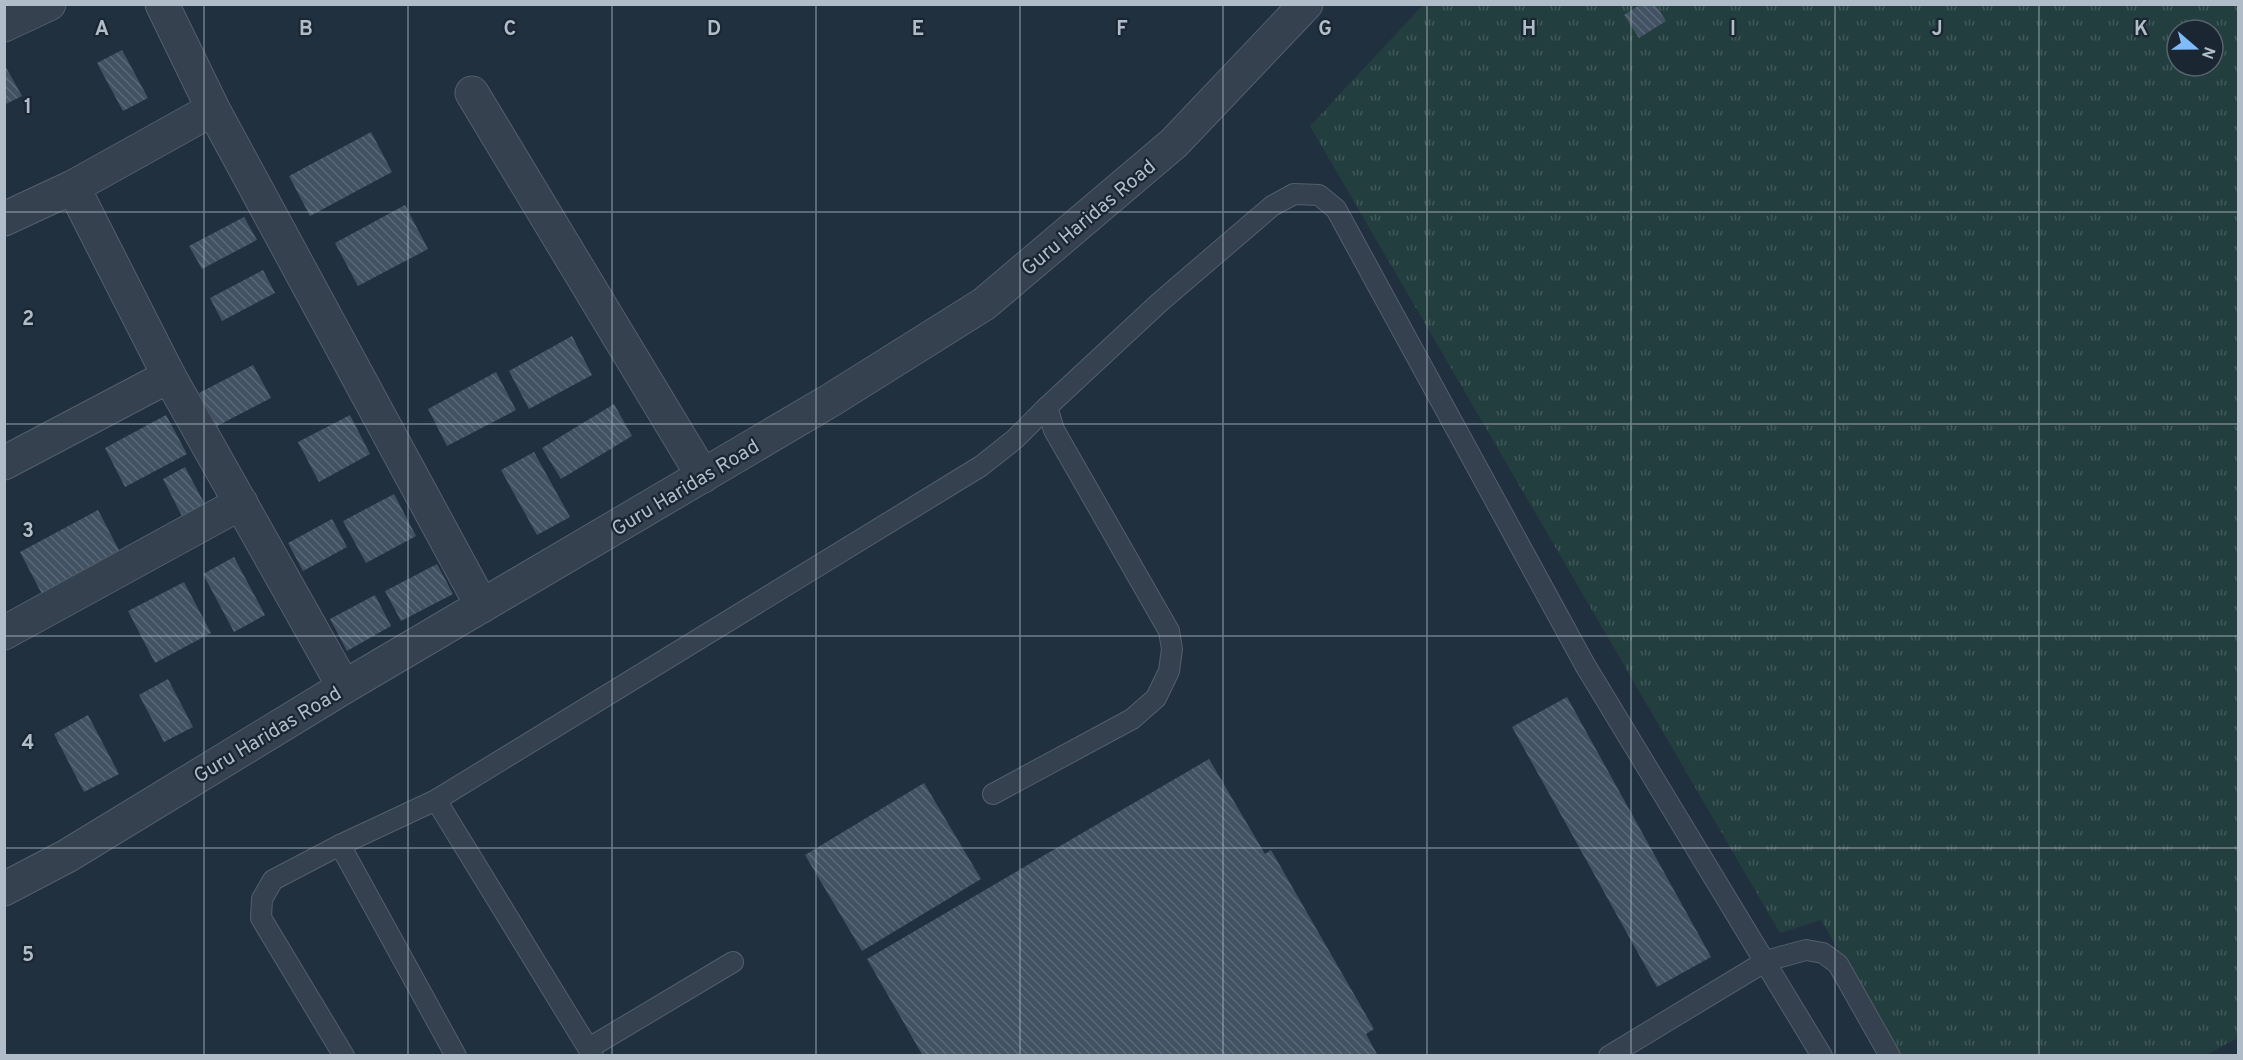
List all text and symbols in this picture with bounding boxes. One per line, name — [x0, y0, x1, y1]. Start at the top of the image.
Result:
text: A — [95, 17, 109, 43]
text: B — [299, 17, 313, 43]
text: C — [504, 17, 516, 43]
text: D — [707, 17, 721, 43]
text: E — [912, 17, 924, 43]
text: F — [1116, 17, 1128, 43]
text: G — [1318, 17, 1332, 43]
text: H — [1522, 17, 1536, 43]
text: I — [1730, 17, 1736, 43]
text: J — [1931, 17, 1943, 43]
text: K — [2134, 17, 2148, 43]
north arrow — [2165, 18, 2225, 78]
text: N — [2196, 44, 2219, 61]
text: 1 — [24, 95, 32, 121]
street label: Guru Haridas Road — [1017, 155, 1162, 282]
text: 2 — [22, 307, 34, 333]
street label: Guru Haridas Road — [607, 434, 765, 543]
text: 3 — [22, 519, 34, 545]
street label: Guru Haridas Road — [189, 681, 347, 790]
text: 4 — [22, 731, 34, 757]
text: 5 — [22, 943, 34, 969]

